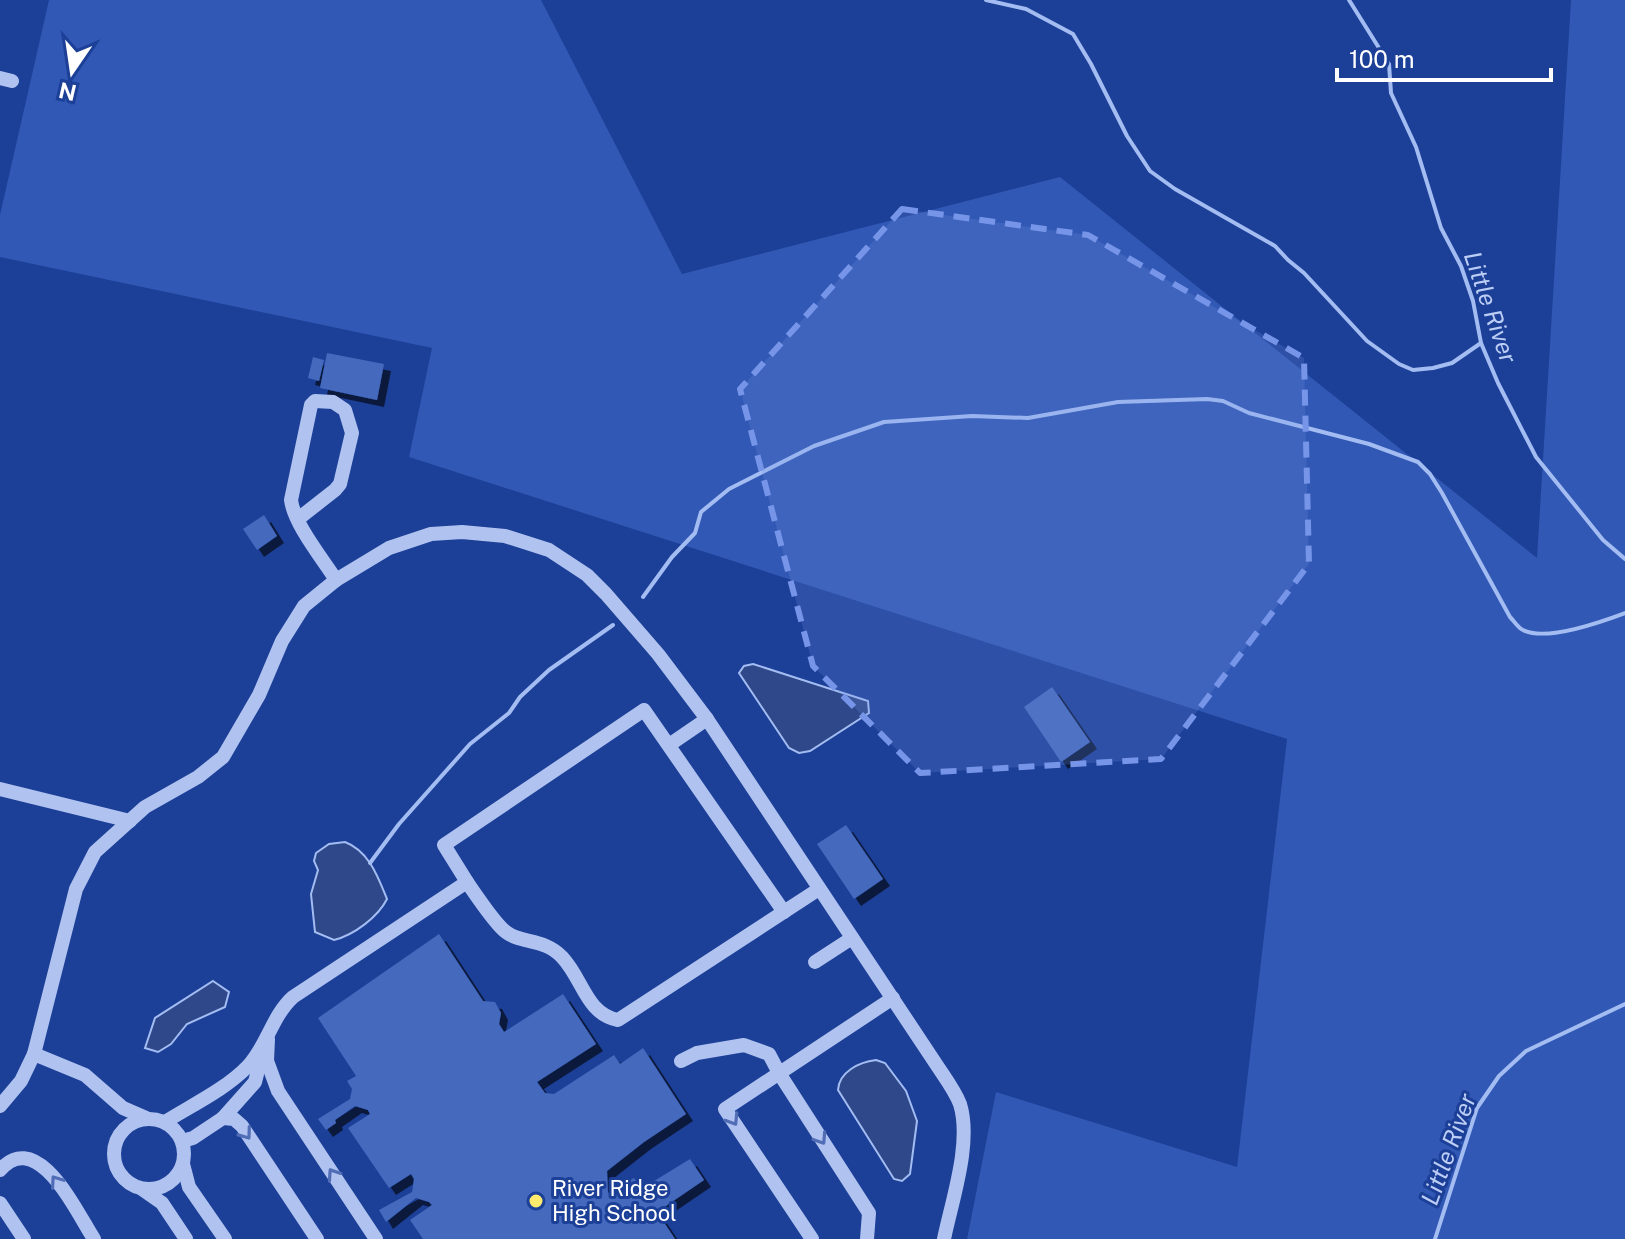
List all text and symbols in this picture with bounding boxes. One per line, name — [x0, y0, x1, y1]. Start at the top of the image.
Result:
north arrow — [32, 32, 112, 112]
scale bar — [1337, 32, 1551, 82]
text: 100 m — [1349, 45, 1415, 73]
text: N — [56, 77, 79, 106]
water label: Little River — [1459, 247, 1523, 367]
water label: Little River — [1415, 1089, 1481, 1208]
one-way arrow — [723, 1112, 738, 1126]
one-way arrow — [236, 1125, 251, 1140]
one-way arrow — [812, 1130, 827, 1145]
one-way arrow — [328, 1168, 343, 1183]
place label: River Ridge High School — [552, 1175, 677, 1226]
one-way arrow — [51, 1176, 66, 1190]
marker: River Ridge High School — [527, 1192, 545, 1210]

